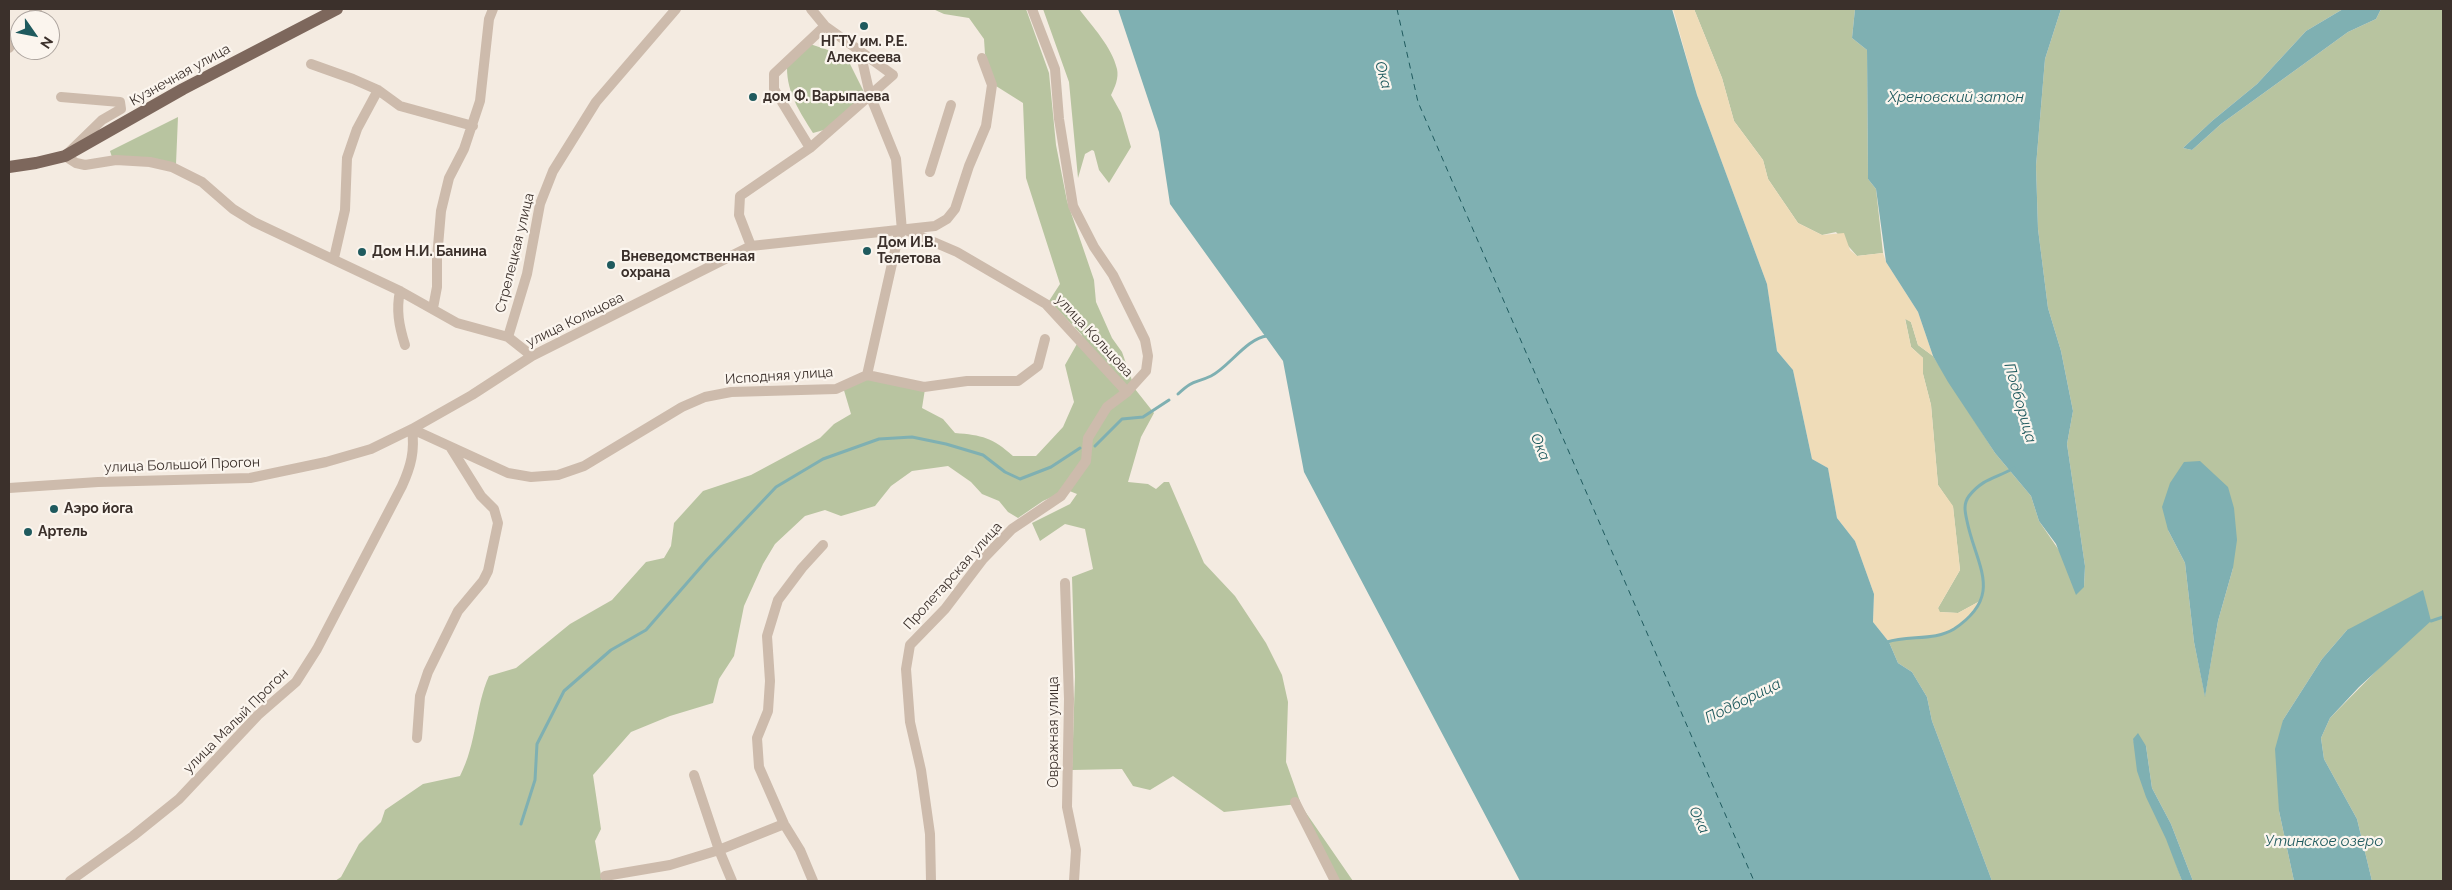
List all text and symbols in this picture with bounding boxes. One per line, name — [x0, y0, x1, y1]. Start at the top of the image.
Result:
north arrow — [10, 10, 60, 60]
marker: НГТУ им. Р.Е. Алексеева — [858, 20, 870, 32]
text: N — [37, 34, 56, 51]
place label: НГТУ им. Р.Е. Алексеева — [821, 34, 907, 66]
street label: Кузнечная улица — [127, 40, 233, 110]
water label: Ока — [1371, 59, 1395, 91]
water label: Хреновский затон — [1888, 88, 2024, 106]
place label: дом Ф. Варыпаева — [763, 89, 890, 105]
marker: дом Ф. Варыпаева — [747, 91, 759, 103]
street label: Стрелецкая улица — [492, 191, 538, 315]
place label: Дом И.В. Телетова — [877, 235, 941, 268]
place label: Дом Н.И. Банина — [372, 244, 487, 260]
marker: Дом И.В. Телетова — [861, 245, 873, 257]
marker: Дом Н.И. Банина — [356, 246, 368, 258]
place label: Вневедомственная охрана — [621, 249, 755, 282]
marker: Вневедомственная охрана — [605, 259, 617, 271]
street label: улица Кольцова — [524, 289, 626, 351]
street label: улица Кольцова — [1052, 291, 1136, 381]
water label: Подборица — [2000, 361, 2040, 445]
street label: Исподняя улица — [724, 364, 834, 388]
water label: Ока — [1526, 431, 1554, 463]
street label: улица Большой Прогон — [104, 454, 260, 476]
place label: Аэро йога — [64, 501, 133, 517]
marker: Аэро йога — [48, 503, 60, 515]
street label: Пролетарская улица — [900, 519, 1006, 633]
place label: Артель — [38, 524, 87, 540]
marker: Артель — [22, 526, 34, 538]
street label: улица Малый Прогон — [180, 665, 292, 777]
water label: Подборица — [1702, 675, 1784, 727]
street label: Овражная улица — [1046, 676, 1062, 788]
water label: Ока — [1685, 804, 1713, 836]
water label: Утинское озеро — [2265, 832, 2383, 850]

